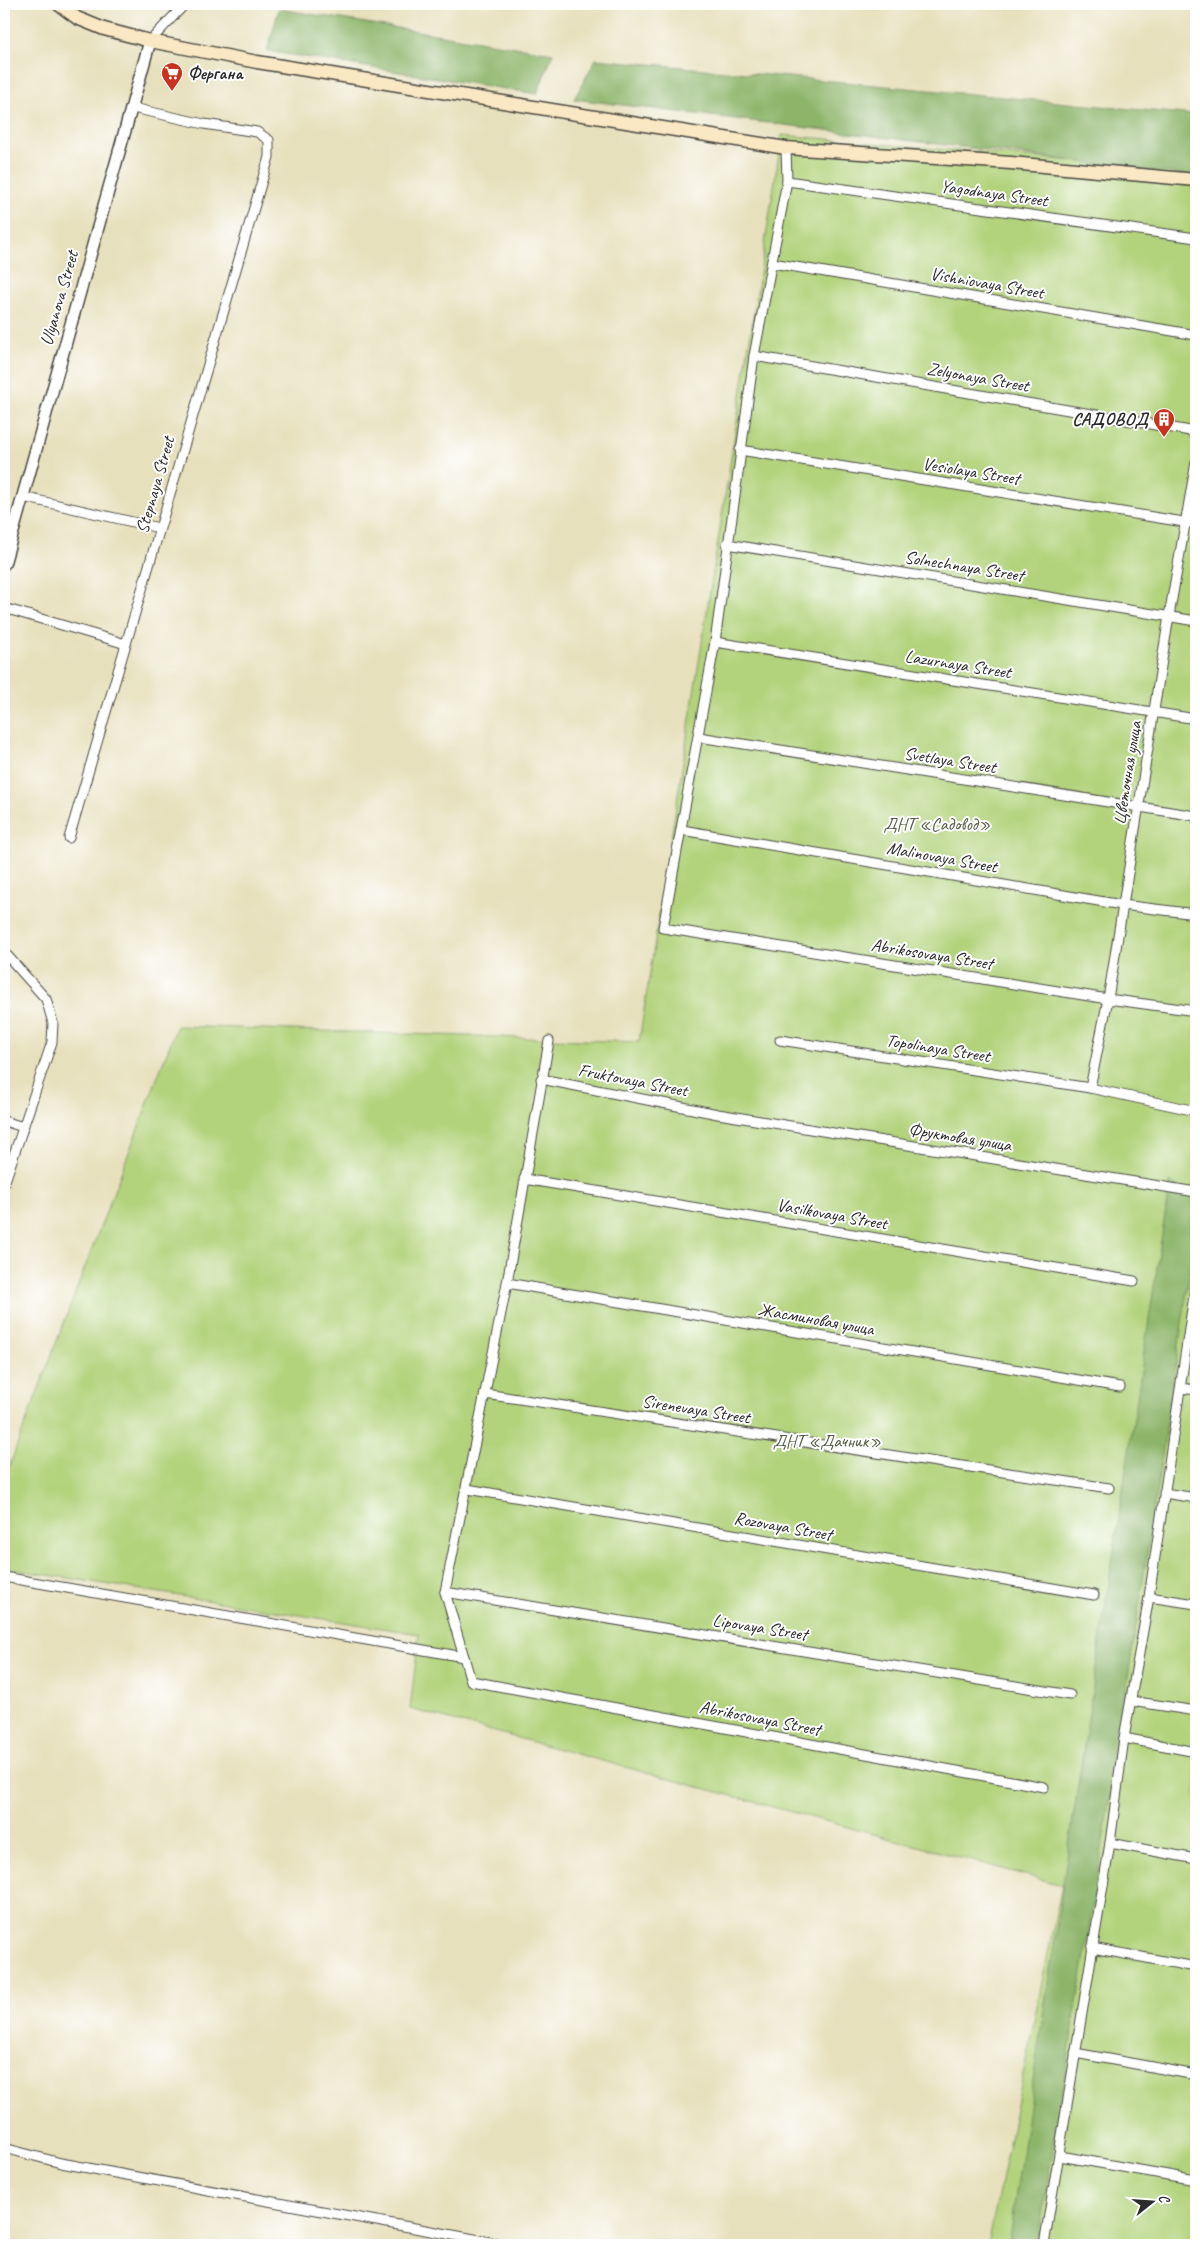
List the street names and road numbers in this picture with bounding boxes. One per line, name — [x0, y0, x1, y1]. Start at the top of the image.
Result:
street label: Yagodnaya Street — [939, 175, 1051, 212]
street label: Ulyanova Street — [35, 246, 84, 348]
street label: Vishniovaya Street — [929, 262, 1047, 304]
street label: Zelyonaya Street — [925, 357, 1033, 397]
street label: Stepnaya Street — [131, 432, 180, 536]
street label: Vesiolaya Street — [921, 452, 1024, 490]
street label: Solnechnaya Street — [903, 546, 1028, 587]
street label: Lazurnaya Street — [904, 645, 1014, 684]
street label: Цветочная улица — [1108, 718, 1146, 826]
street label: Svetlaya Street — [903, 742, 999, 778]
street label: Malinovaya Street — [885, 836, 1001, 878]
street label: Abrikosovaya Street — [870, 934, 997, 975]
street label: Topolinaya Street — [885, 1029, 993, 1067]
street label: Fruktovaya Street — [577, 1059, 691, 1102]
street label: Фруктовая улица — [907, 1118, 1014, 1156]
street label: Vasilkovaya Street — [775, 1193, 891, 1235]
street label: Жасминовая улица — [756, 1298, 877, 1340]
street label: Sirenevaya Street — [641, 1390, 753, 1429]
street label: Rozovaya Street — [732, 1507, 837, 1546]
street label: Lipovaya Street — [711, 1609, 812, 1646]
street label: Abrikosovaya Street — [698, 1695, 825, 1741]

